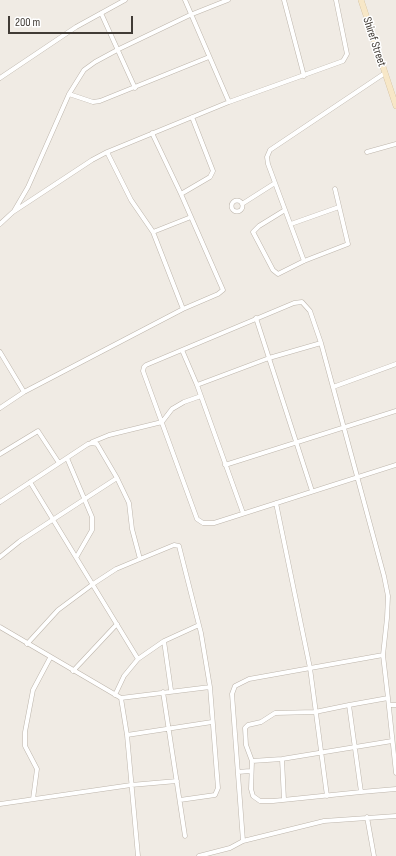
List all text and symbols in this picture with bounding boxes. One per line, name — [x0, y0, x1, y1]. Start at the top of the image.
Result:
scale bar — [10, 8, 135, 34]
text: 200 m — [15, 15, 40, 30]
street label: Shiref Street — [359, 15, 389, 69]

